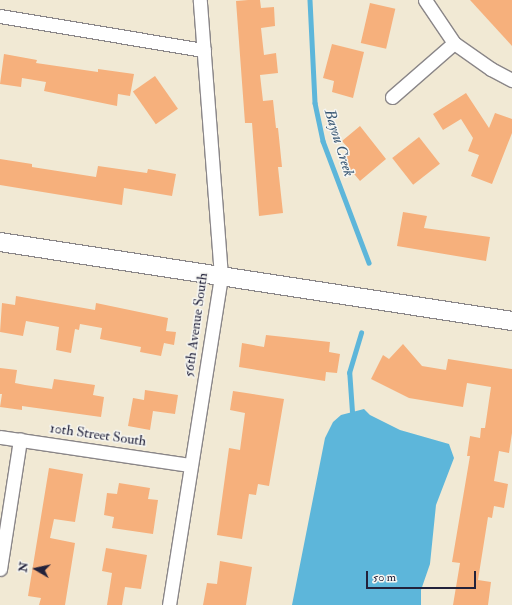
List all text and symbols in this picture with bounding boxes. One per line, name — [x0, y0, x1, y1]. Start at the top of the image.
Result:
water label: Bayou Creek — [320, 107, 358, 179]
street label: 56th Avenue South — [180, 272, 212, 378]
street label: 10th Street South — [49, 420, 147, 450]
north arrow — [16, 549, 56, 589]
text: N — [16, 561, 31, 573]
scale bar — [368, 563, 478, 589]
text: 50 m — [373, 570, 396, 585]

